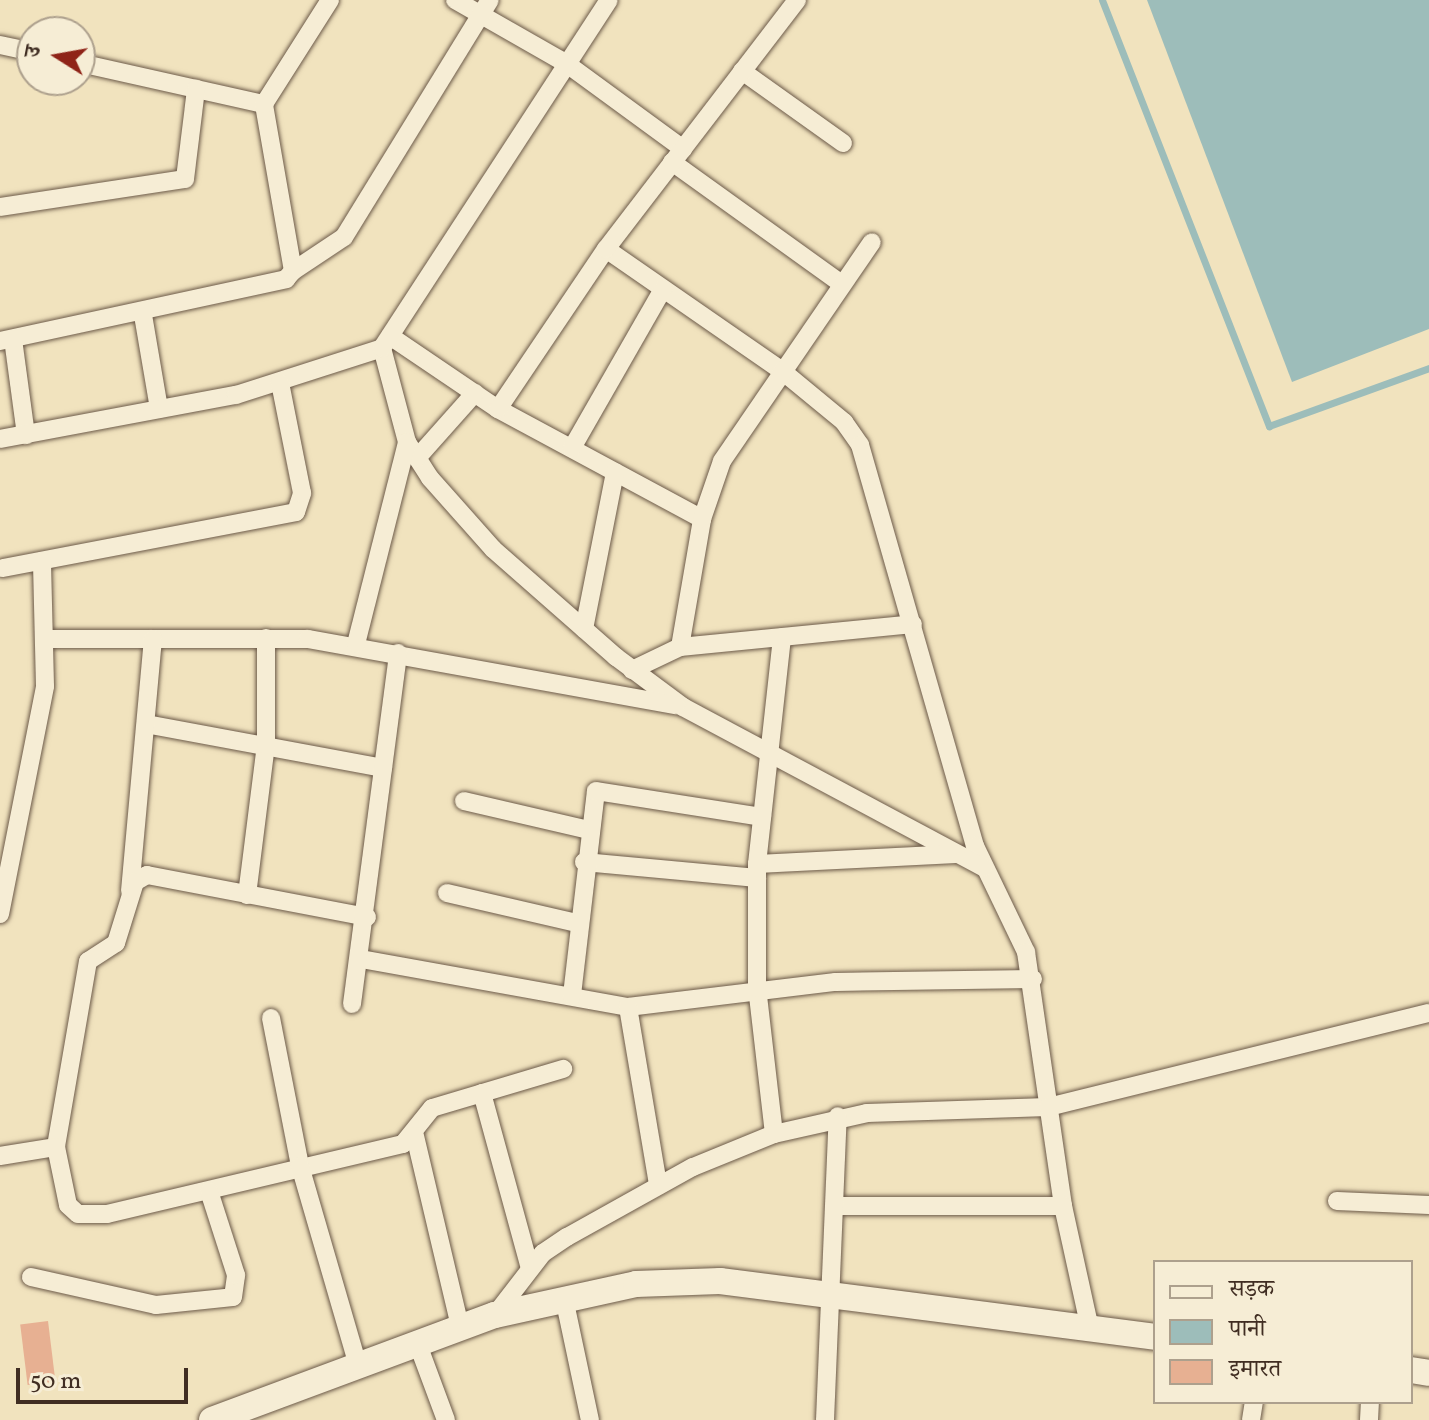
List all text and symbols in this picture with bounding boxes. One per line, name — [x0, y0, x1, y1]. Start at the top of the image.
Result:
north arrow — [16, 16, 96, 96]
text: उ — [18, 43, 50, 60]
legend — [1153, 1260, 1413, 1404]
text: सड़क — [1229, 1273, 1274, 1307]
text: पानी — [1229, 1313, 1266, 1347]
scale bar — [20, 1352, 192, 1402]
text: इमारत — [1229, 1353, 1281, 1387]
text: 50 m — [30, 1365, 82, 1399]

